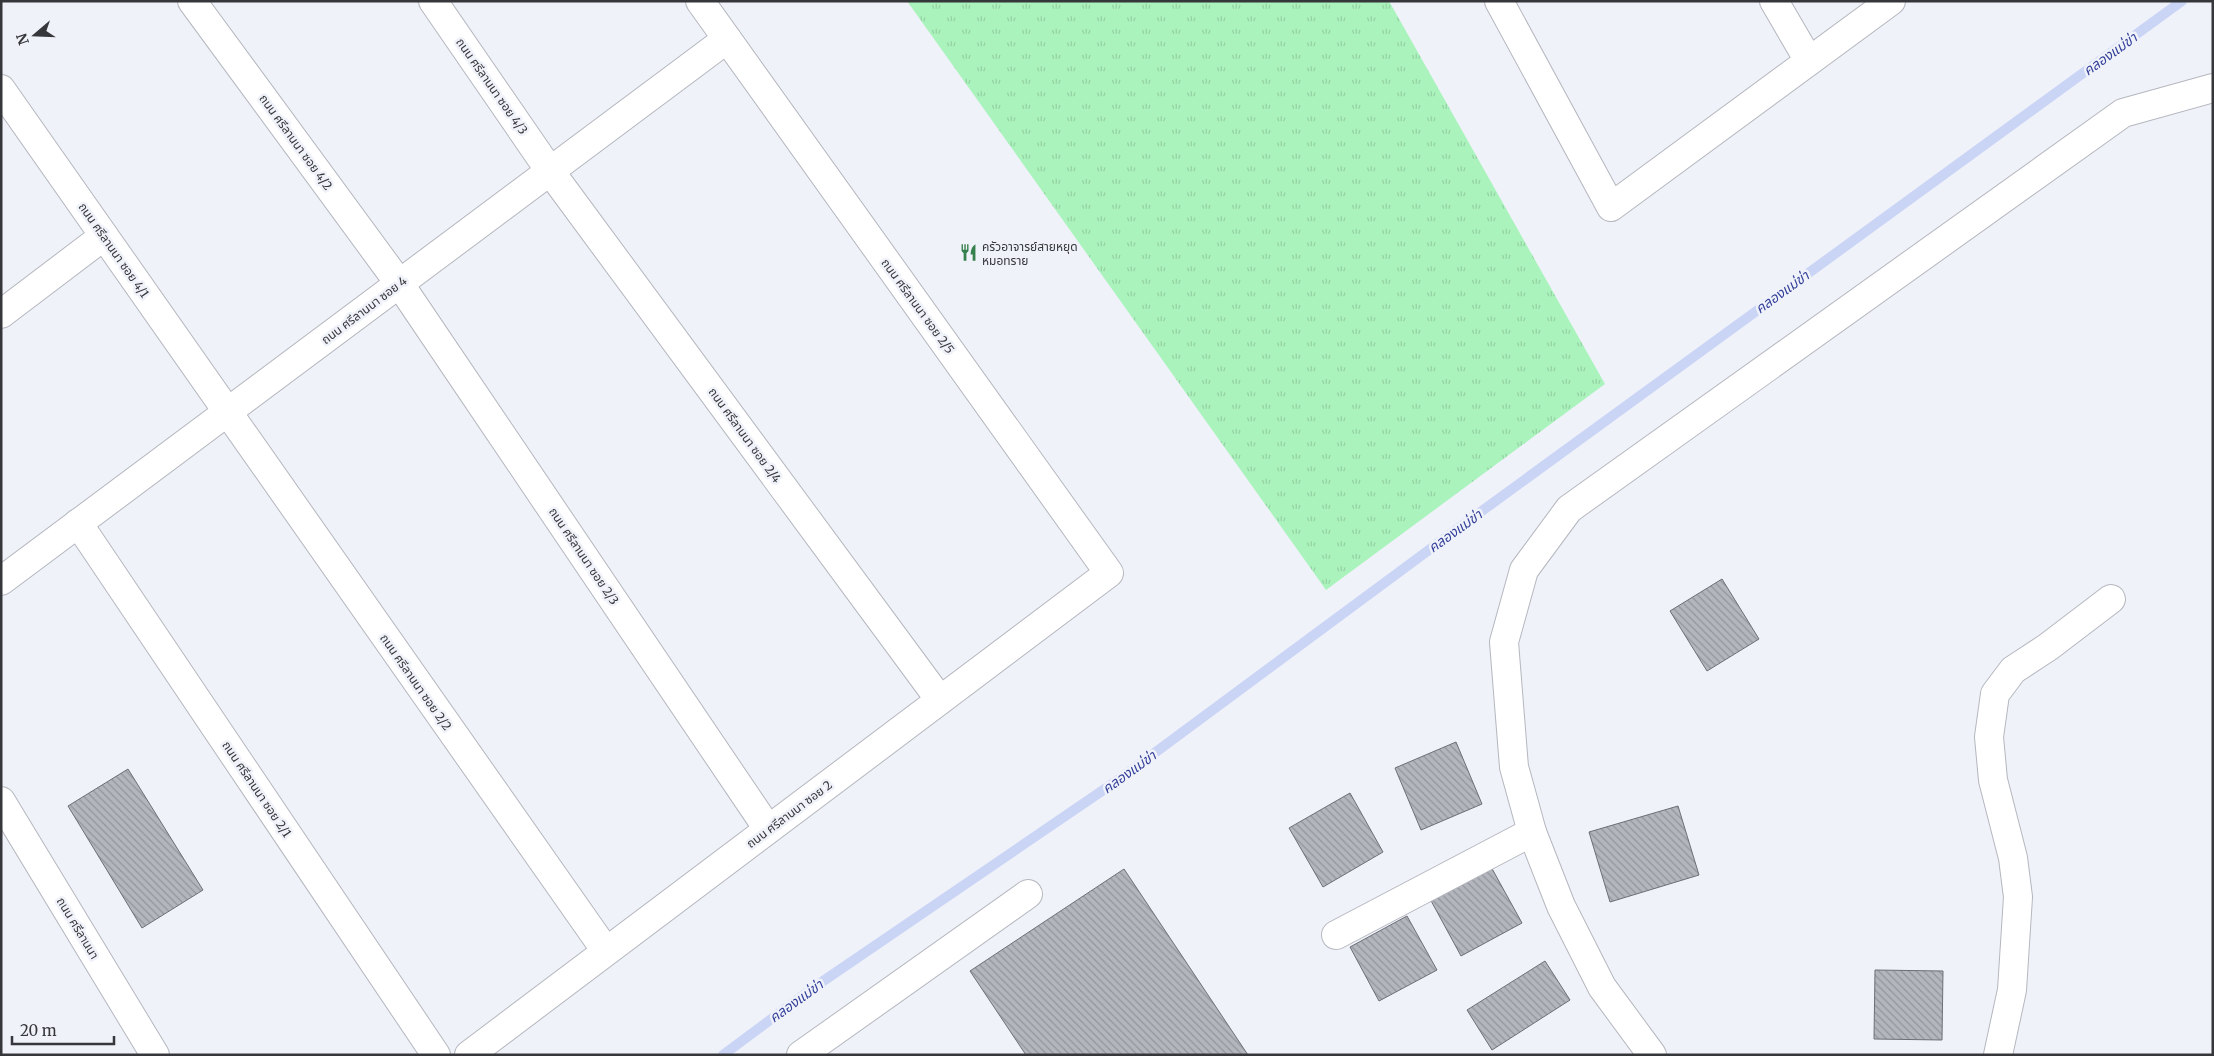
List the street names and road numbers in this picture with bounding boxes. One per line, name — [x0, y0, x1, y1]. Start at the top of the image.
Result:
street label: ถนน ศรีลานนา ซอย 4/3 — [453, 35, 531, 137]
street label: ถนน ศรีลานนา ซอย 4/2 — [256, 91, 336, 193]
street label: ถนน ศรีลานนา ซอย 4/1 — [76, 200, 153, 301]
street label: ถนน ศรีลานนา ซอย 2/5 — [878, 256, 958, 356]
street label: ถนน ศรีลานนา ซอย 4 — [318, 273, 410, 347]
street label: ถนน ศรีลานนา ซอย 2/4 — [705, 385, 785, 486]
street label: ถนน ศรีลานนา ซอย 2/3 — [546, 505, 622, 608]
street label: ถนน ศรีลานนา ซอย 2/2 — [377, 631, 455, 733]
street label: ถนน ศรีลานนา ซอย 2/1 — [219, 738, 295, 840]
street label: ถนน ศรีลานนา ซอย 2 — [743, 777, 835, 851]
street label: ถนน ศรีลานนา — [54, 894, 102, 962]

